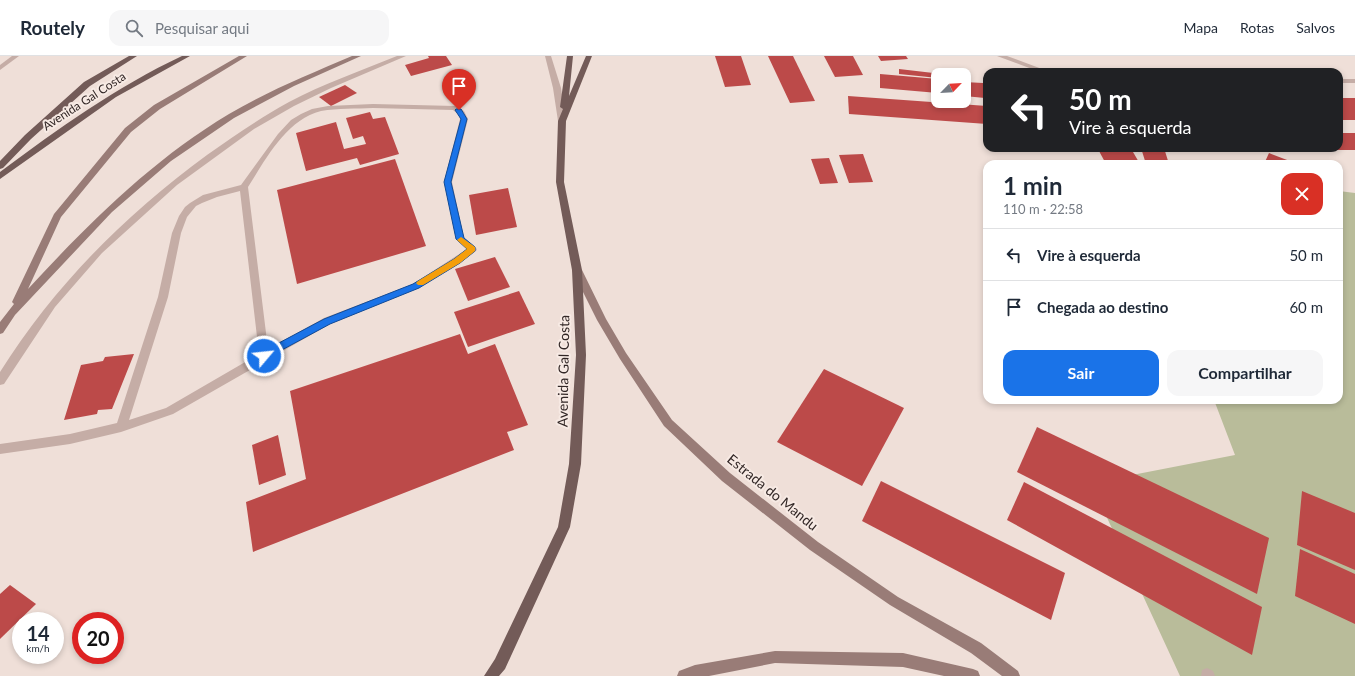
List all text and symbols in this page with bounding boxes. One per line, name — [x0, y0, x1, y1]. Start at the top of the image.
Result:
search box — [109, 10, 389, 46]
text: Routely — [20, 16, 85, 39]
icon: search — [123, 17, 145, 39]
text: Pesquisar aqui — [155, 19, 249, 37]
text: Mapa — [1183, 19, 1218, 36]
text: Rotas — [1240, 19, 1274, 36]
text: Salvos — [1296, 19, 1335, 36]
north arrow — [931, 68, 971, 108]
map controls — [931, 68, 971, 108]
street label: Avenida Gal Costa — [40, 69, 128, 133]
pin — [442, 69, 476, 110]
icon: arrive — [448, 75, 470, 97]
text: 50 m — [1069, 82, 1132, 116]
icon: left — [1003, 84, 1055, 136]
text: Vire à esquerda — [1069, 116, 1192, 138]
text: 1 min — [1003, 171, 1063, 200]
button: close — [1281, 173, 1323, 215]
text: 110 m · 22:58 — [1003, 201, 1083, 217]
icon: left — [1003, 244, 1025, 266]
text: Vire à esquerda — [1037, 246, 1141, 264]
text: 50 m — [1289, 246, 1323, 264]
icon: arrive — [1003, 296, 1025, 318]
text: Chegada ao destino — [1037, 298, 1168, 316]
text: 60 m — [1289, 298, 1323, 316]
street label: Avenida Gal Costa — [554, 315, 572, 427]
position arrow — [243, 335, 285, 377]
button: Sair — [1003, 350, 1159, 396]
button: Compartilhar — [1167, 350, 1323, 396]
street label: Estrada do Mandu — [724, 450, 822, 534]
speed limit sign: 20 — [72, 612, 124, 664]
text: 14 — [26, 621, 50, 645]
text: km/h — [26, 642, 50, 654]

